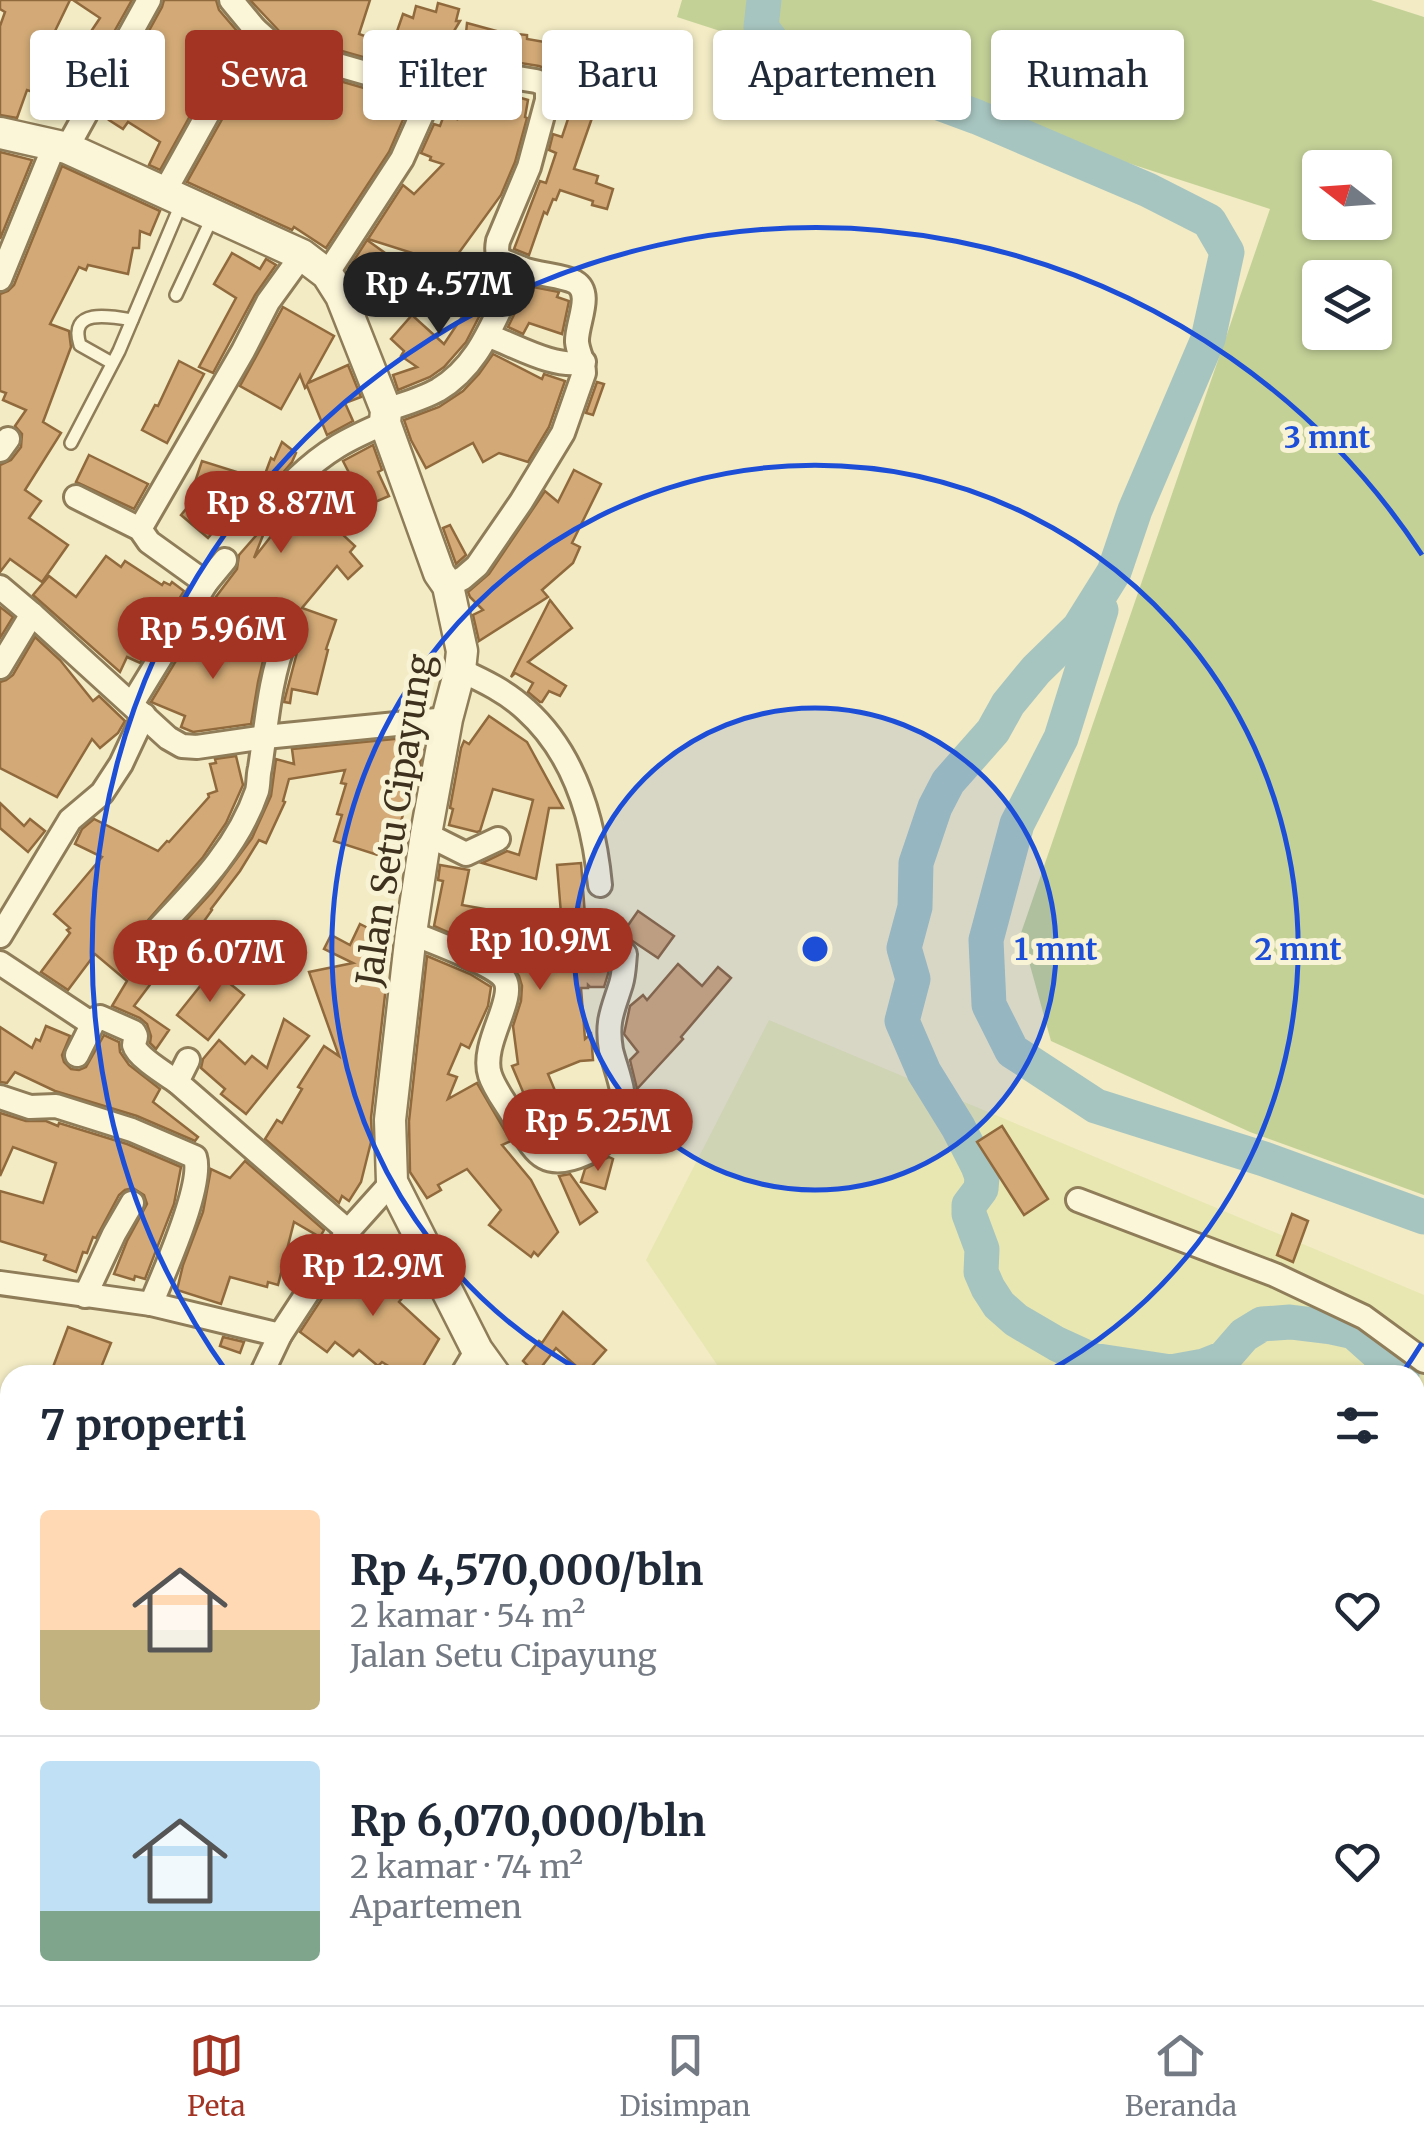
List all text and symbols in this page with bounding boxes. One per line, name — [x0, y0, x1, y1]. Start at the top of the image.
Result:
chip: Beli — [30, 30, 165, 120]
chip: Sewa — [185, 30, 343, 120]
chip: Filter — [363, 30, 522, 120]
chip: Baru — [542, 30, 693, 120]
chip: Apartemen — [713, 30, 971, 120]
chip: Rumah — [991, 30, 1184, 120]
north arrow — [1302, 150, 1392, 240]
map controls — [1302, 150, 1392, 350]
pin: Rp 4.57M — [336, 252, 542, 337]
button: layers — [1302, 260, 1392, 350]
text: Rp 4.57M — [365, 264, 513, 304]
text: 3 mnt — [1284, 418, 1370, 456]
pin: Rp 8.87M — [178, 471, 384, 556]
text: Rp 8.87M — [206, 483, 356, 523]
pin: Rp 5.96M — [110, 597, 316, 682]
text: Rp 5.96M — [140, 609, 286, 649]
street label: Jalan Setu Cipayung — [347, 651, 443, 990]
pin: Rp 10.9M — [437, 908, 643, 993]
pin: Rp 6.07M — [107, 920, 313, 1005]
text: Rp 10.9M — [469, 920, 611, 960]
text: 1 mnt — [1014, 930, 1098, 968]
text: 2 mnt — [1254, 930, 1342, 968]
centre of rings — [797, 931, 833, 967]
text: Rp 6.07M — [135, 932, 285, 972]
pin: Rp 5.25M — [495, 1089, 701, 1174]
text: Rp 5.25M — [525, 1101, 671, 1141]
pin: Rp 12.9M — [270, 1234, 476, 1319]
text: Rp 12.9M — [302, 1246, 444, 1286]
icon: filters — [1330, 1398, 1385, 1453]
text: 7 properti — [40, 1399, 247, 1451]
text: Rp 4,570,000/bln — [350, 1544, 704, 1596]
icon: home — [120, 1550, 240, 1670]
icon: heart — [1330, 1583, 1385, 1638]
text: 2 kamar · 54 m² — [350, 1596, 585, 1636]
text: Jalan Setu Cipayung — [350, 1636, 657, 1676]
text: Rp 6,070,000/bln — [350, 1795, 706, 1847]
icon: home — [120, 1801, 240, 1921]
icon: heart — [1330, 1834, 1385, 1889]
text: 2 kamar · 74 m² — [350, 1847, 583, 1887]
text: Apartemen — [350, 1887, 522, 1927]
tab: Peta — [187, 2028, 245, 2124]
tab: Disimpan — [620, 2028, 751, 2124]
tab: Beranda — [1125, 2028, 1237, 2124]

